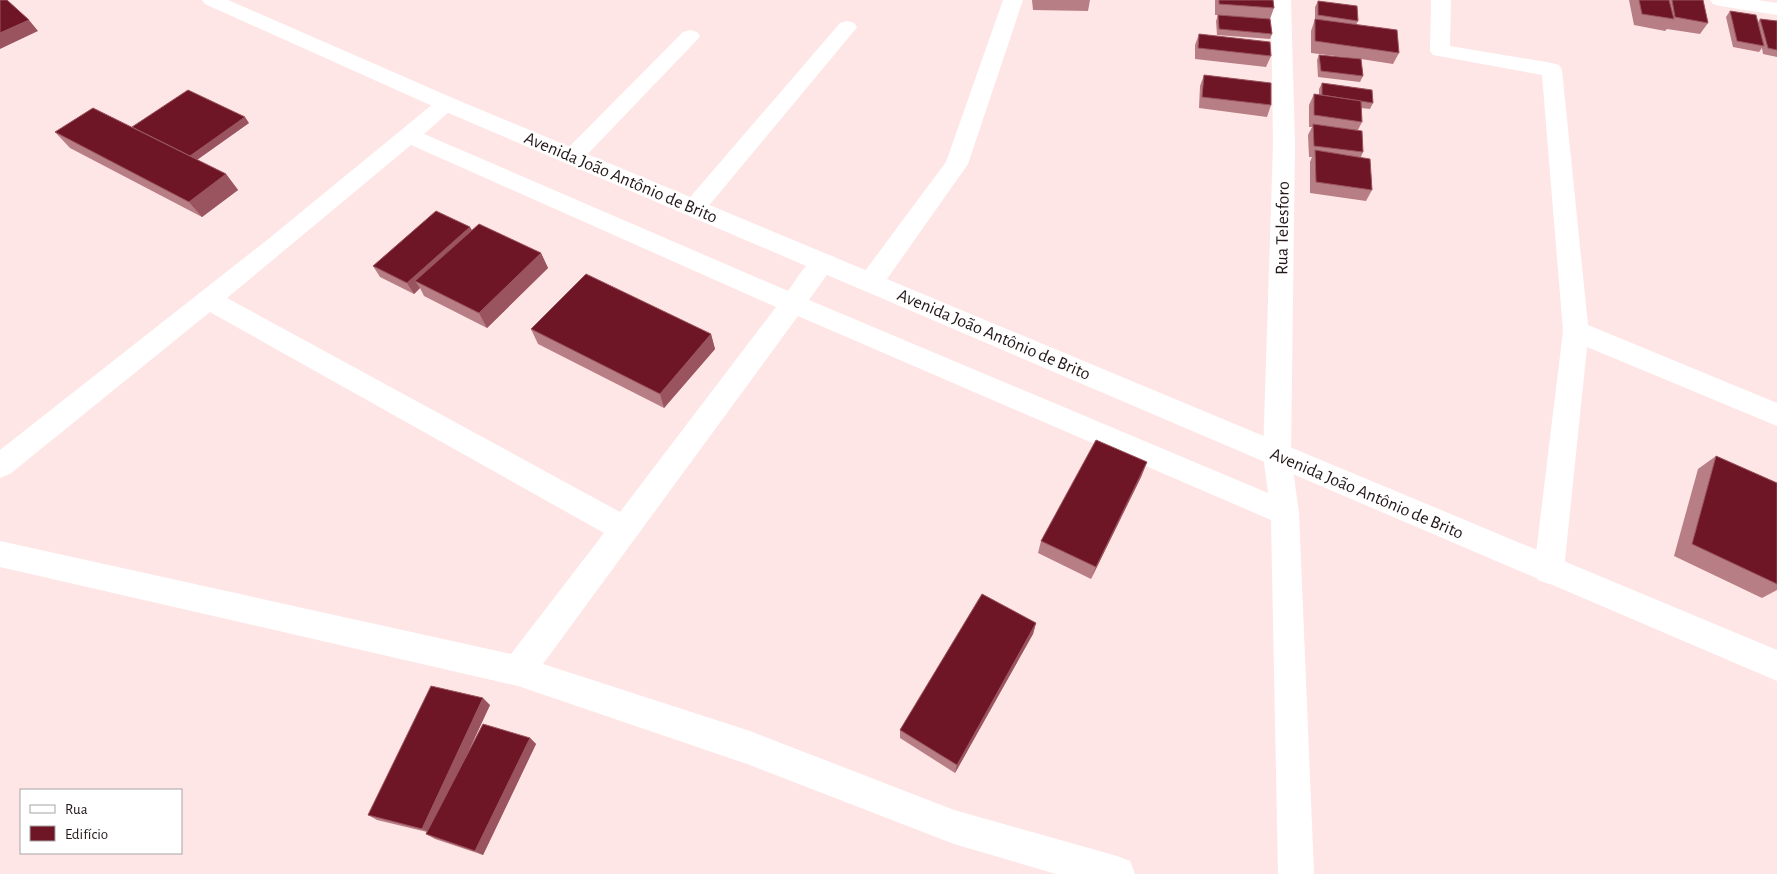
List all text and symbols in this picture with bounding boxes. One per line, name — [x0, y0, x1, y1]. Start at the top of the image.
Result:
street label: Avenida João Antônio de Brito — [521, 129, 720, 227]
street label: Rua Telesforo — [1273, 181, 1293, 275]
street label: Avenida João Antônio de Brito — [894, 286, 1093, 384]
street label: Avenida João Antônio de Brito — [1267, 445, 1466, 543]
legend — [20, 789, 182, 854]
text: Rua — [65, 802, 88, 817]
text: Edifício — [65, 827, 108, 842]

